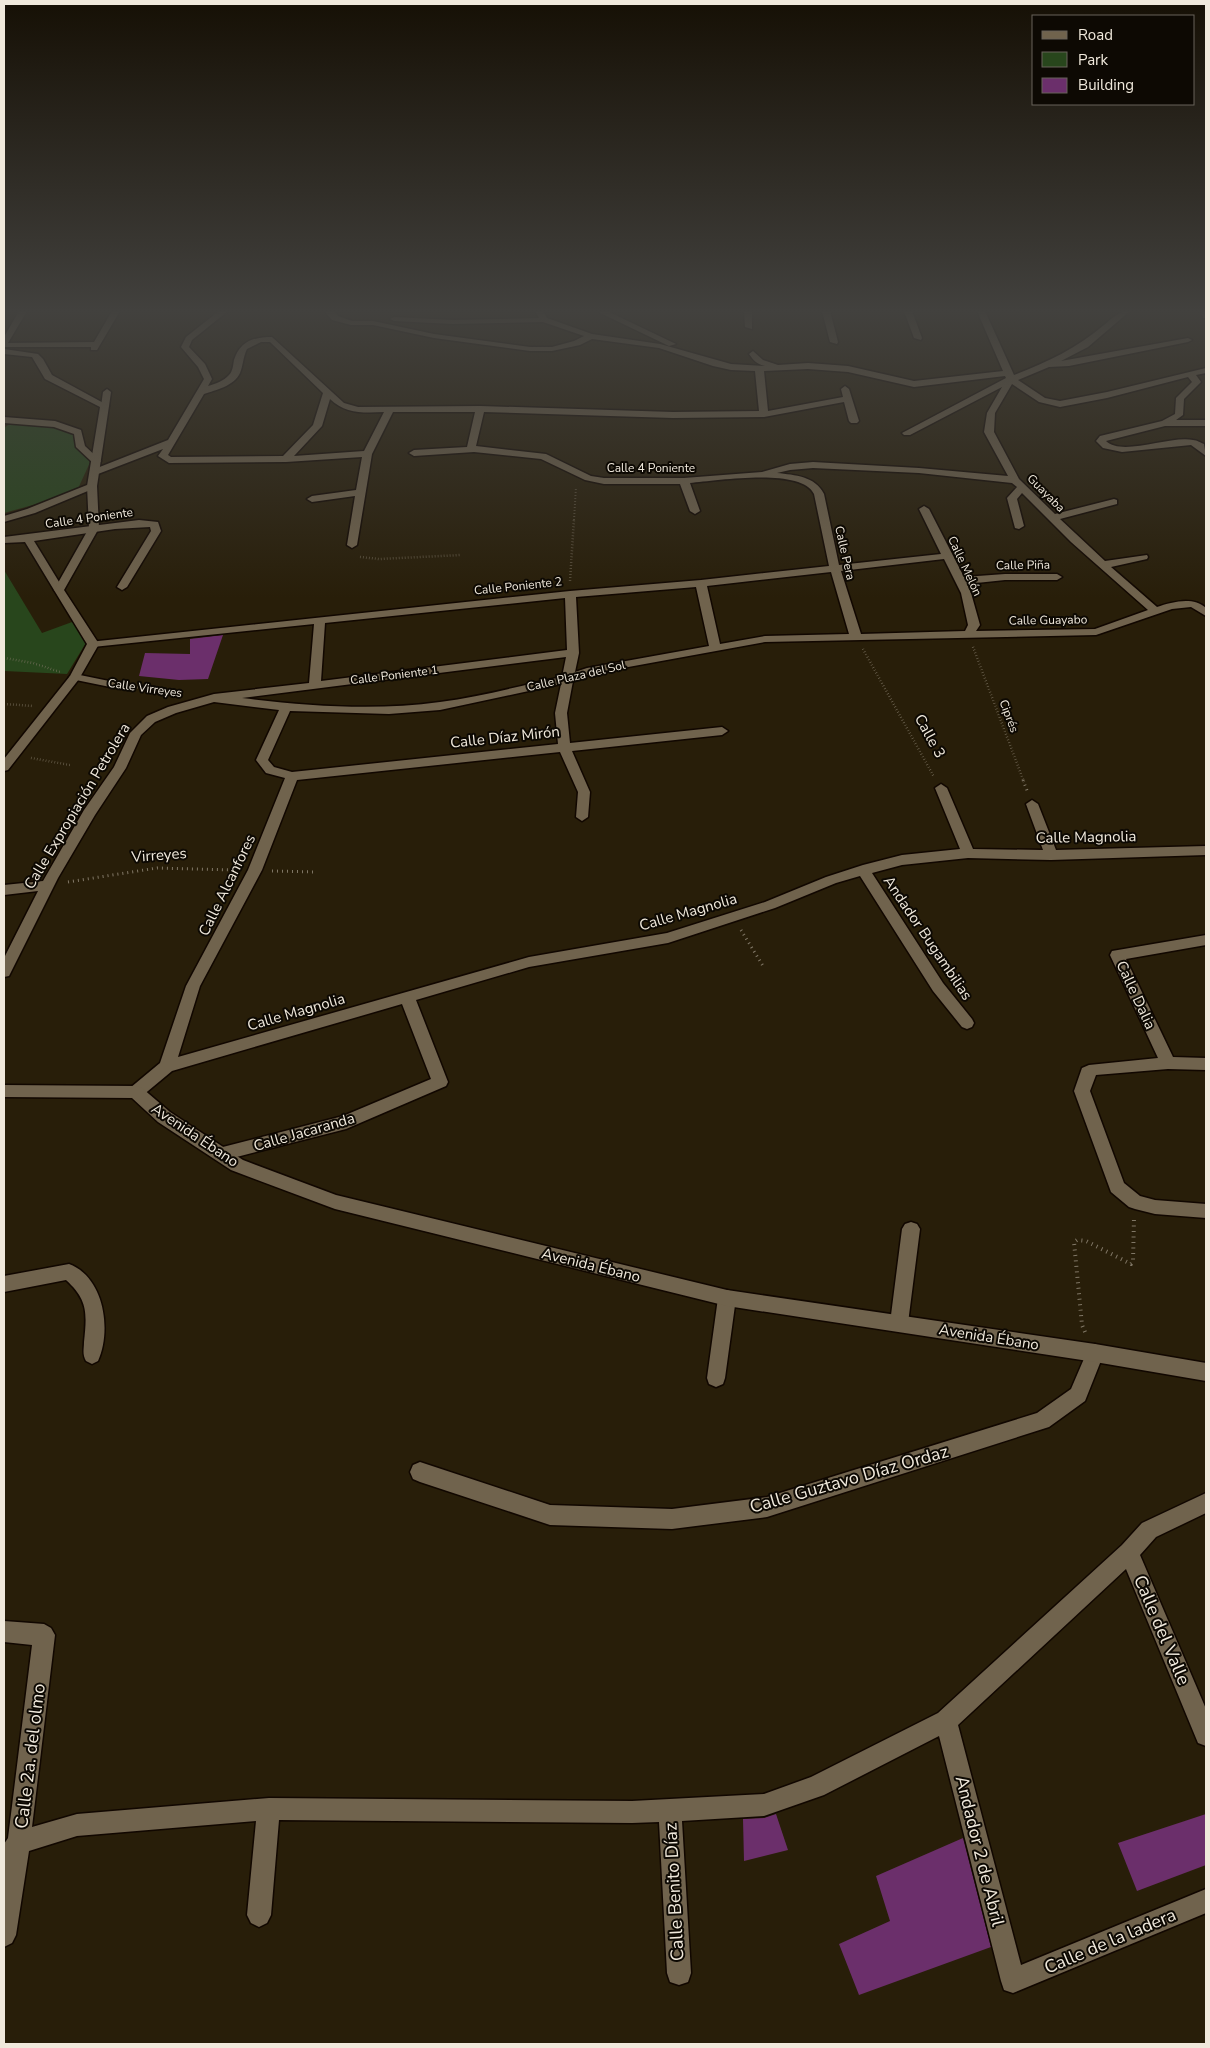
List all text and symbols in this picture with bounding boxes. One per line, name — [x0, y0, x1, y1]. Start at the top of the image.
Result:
legend — [1032, 15, 1195, 105]
text: Road — [1078, 25, 1113, 45]
text: Park — [1078, 50, 1108, 70]
text: Building — [1078, 75, 1134, 95]
street label: Calle 4 Poniente — [607, 460, 695, 476]
street label: Guayaba — [1024, 471, 1068, 515]
street label: Calle 4 Poniente — [44, 504, 134, 532]
street label: Calle Pera — [831, 524, 859, 582]
street label: Calle Melón — [944, 533, 986, 599]
street label: Calle Piña — [996, 557, 1050, 573]
street label: Calle Poniente 2 — [473, 573, 563, 599]
street label: Calle Guayabo — [1009, 611, 1088, 629]
street label: Calle Plaza del Sol — [525, 657, 627, 695]
street label: Calle Poniente 1 — [349, 662, 439, 688]
street label: Calle Virreyes — [107, 675, 183, 701]
street label: Ciprés — [995, 697, 1023, 735]
street label: Calle 3 — [910, 710, 950, 762]
street label: Calle Expropiación Petrolera — [19, 719, 135, 893]
street label: Calle Díaz Mirón — [449, 721, 561, 753]
street label: Calle Magnolia — [1035, 826, 1137, 848]
street label: Calle Alcanfores — [194, 831, 260, 939]
street label: Virreyes — [130, 843, 187, 867]
street label: Andador Bugambilias — [879, 872, 977, 1004]
street label: Calle Magnolia — [637, 889, 739, 935]
street label: Calle Dalia — [1111, 958, 1161, 1032]
street label: Calle Magnolia — [245, 989, 347, 1035]
street label: Avenida Ébano — [148, 1098, 242, 1172]
street label: Calle Jacaranda — [251, 1108, 357, 1156]
street label: Avenida Ébano — [540, 1243, 642, 1287]
street label: Avenida Ébano — [938, 1319, 1040, 1355]
street label: Calle Guztavo Díaz Ordaz — [747, 1439, 951, 1519]
street label: Calle del Valle — [1128, 1571, 1196, 1689]
street label: Calle 2a. del olmo — [9, 1682, 51, 1830]
street label: Andador 2 de Abril — [950, 1773, 1011, 1930]
street label: Calle Benito Díaz — [658, 1822, 690, 1962]
street label: Calle de la ladera — [1040, 1902, 1180, 1980]

